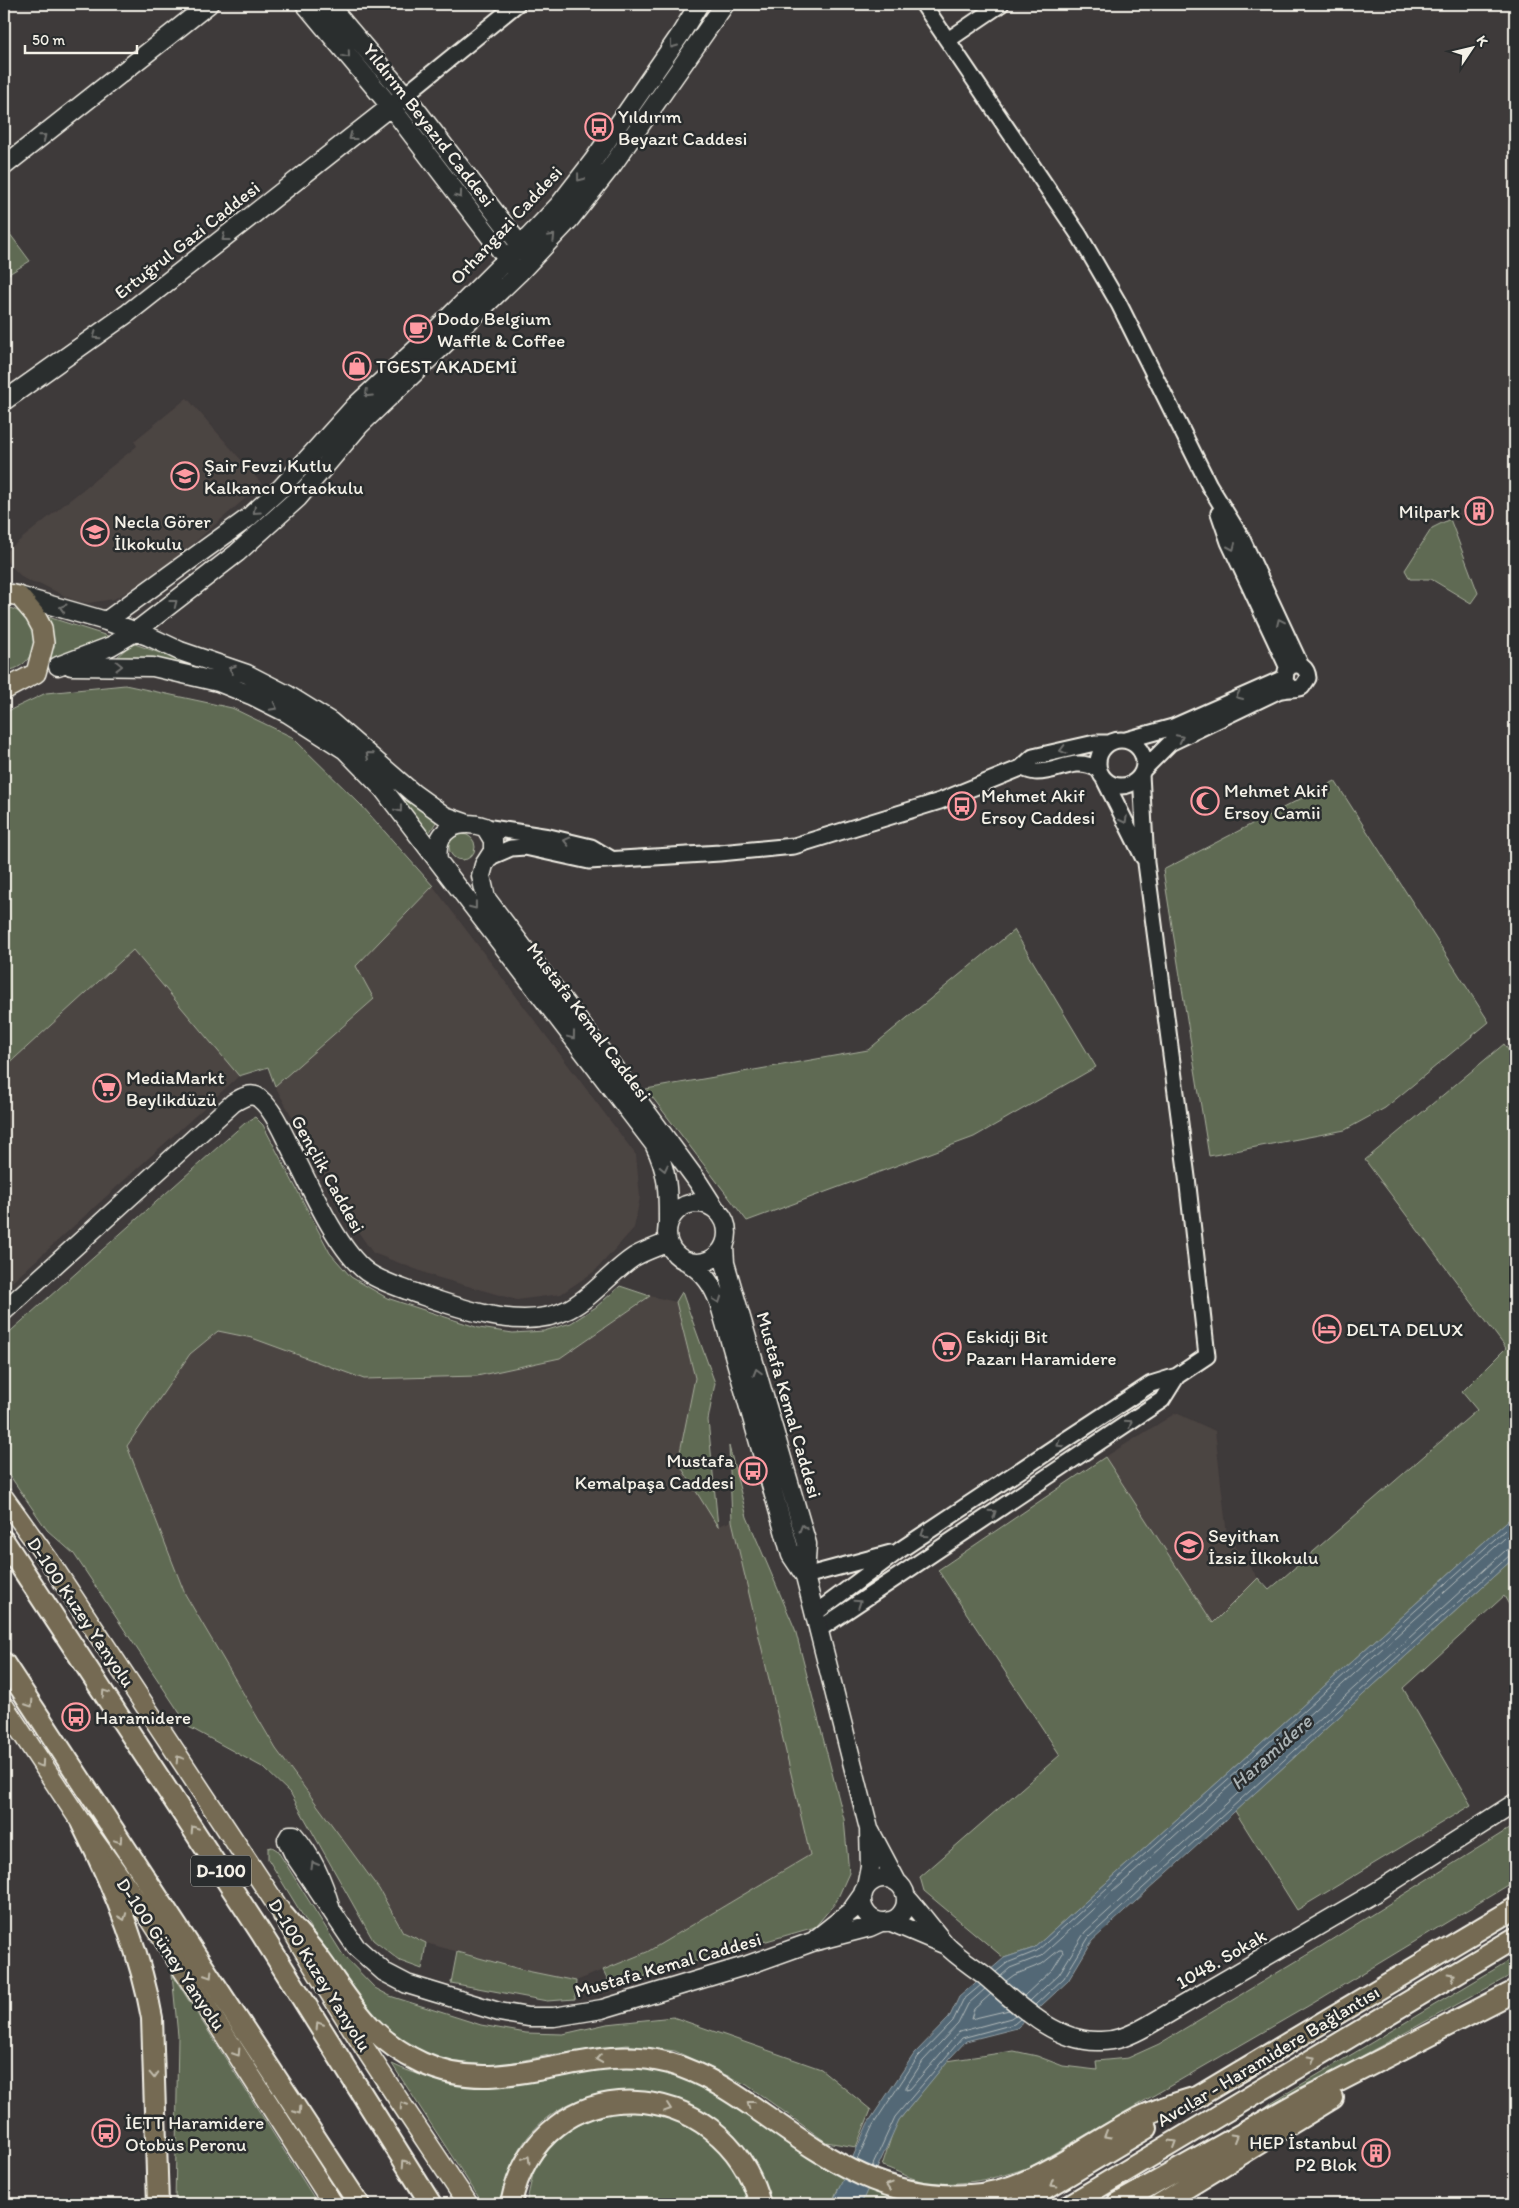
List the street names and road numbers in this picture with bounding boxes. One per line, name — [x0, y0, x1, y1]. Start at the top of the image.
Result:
street label: Yıldırım Beyazıd Caddesi — [358, 39, 500, 211]
street label: Orhangazi Caddesi — [445, 161, 567, 289]
street label: Ertuğrul Gazi Caddesi — [110, 176, 264, 304]
street label: Mustafa Kemal Caddesi — [522, 938, 656, 1106]
street label: Gençlik Caddesi — [286, 1111, 370, 1237]
street label: Mustafa Kemal Caddesi — [751, 1309, 827, 1501]
street label: D-100 Kuzey Yanyolu — [22, 1533, 140, 1691]
road number: D-100 — [191, 1855, 251, 1886]
street label: D-100 Güney Yanyolu — [112, 1873, 231, 2035]
street label: D-100 Kuzey Yanyolu — [264, 1894, 376, 2056]
street label: 1048. Sokak — [1172, 1924, 1271, 1994]
street label: Mustafa Kemal Caddesi — [572, 1927, 764, 2003]
street label: Avcılar - Haramidere Bağlantısı — [1152, 1980, 1384, 2132]

